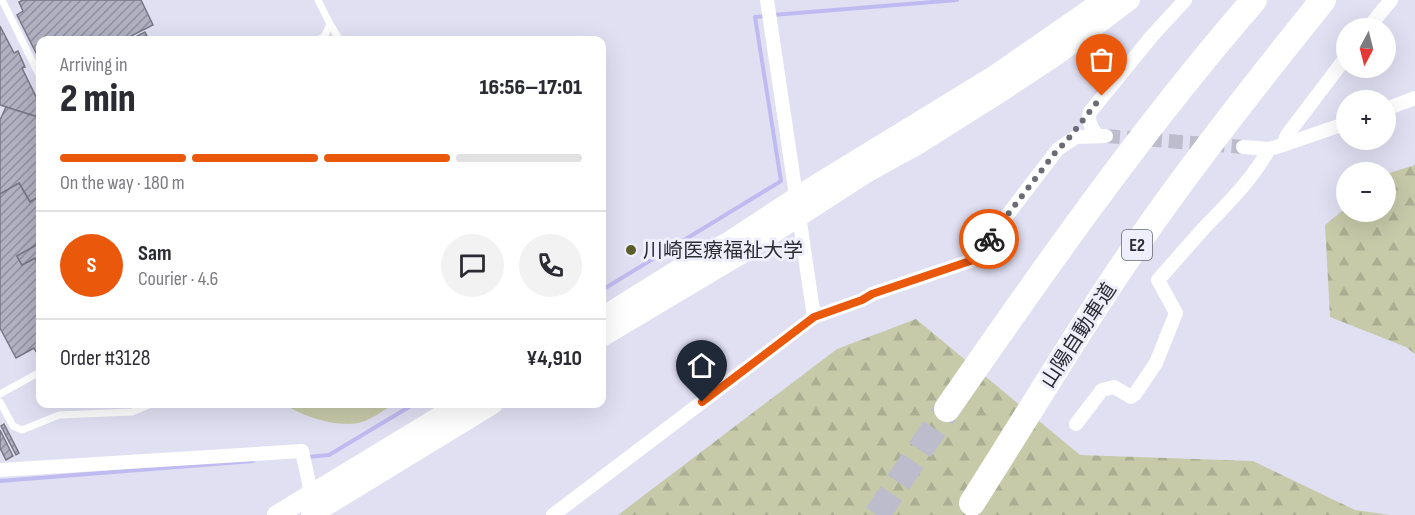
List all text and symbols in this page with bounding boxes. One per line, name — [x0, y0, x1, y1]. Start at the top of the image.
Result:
north arrow — [1336, 18, 1396, 78]
map controls — [1336, 18, 1396, 222]
pin — [1076, 34, 1127, 96]
icon: bag — [1085, 43, 1118, 76]
text: Arriving in — [60, 53, 128, 77]
text: 16:56–17:01 — [480, 74, 582, 101]
text: 2 min — [60, 76, 136, 123]
button: + — [1336, 90, 1396, 150]
button: − — [1336, 162, 1396, 222]
text: On the way · 180 m — [60, 171, 185, 195]
courier — [959, 209, 1019, 269]
icon: bike — [973, 223, 1006, 256]
road number: E2 — [1122, 230, 1152, 260]
button: chat — [441, 234, 504, 297]
button: phone — [519, 234, 582, 297]
place label: 川崎医療福祉大学 — [643, 239, 803, 263]
text: Sam — [138, 240, 172, 267]
marker: 川崎医療福祉大学 — [624, 243, 638, 257]
text: S — [87, 252, 96, 279]
text: Courier · 4.6 — [138, 267, 218, 291]
street label: 山陽自動車道 — [1036, 279, 1122, 392]
pin — [676, 340, 727, 402]
text: Order #3128 — [60, 345, 151, 372]
text: ¥4,910 — [526, 345, 582, 372]
icon: home — [685, 349, 718, 382]

